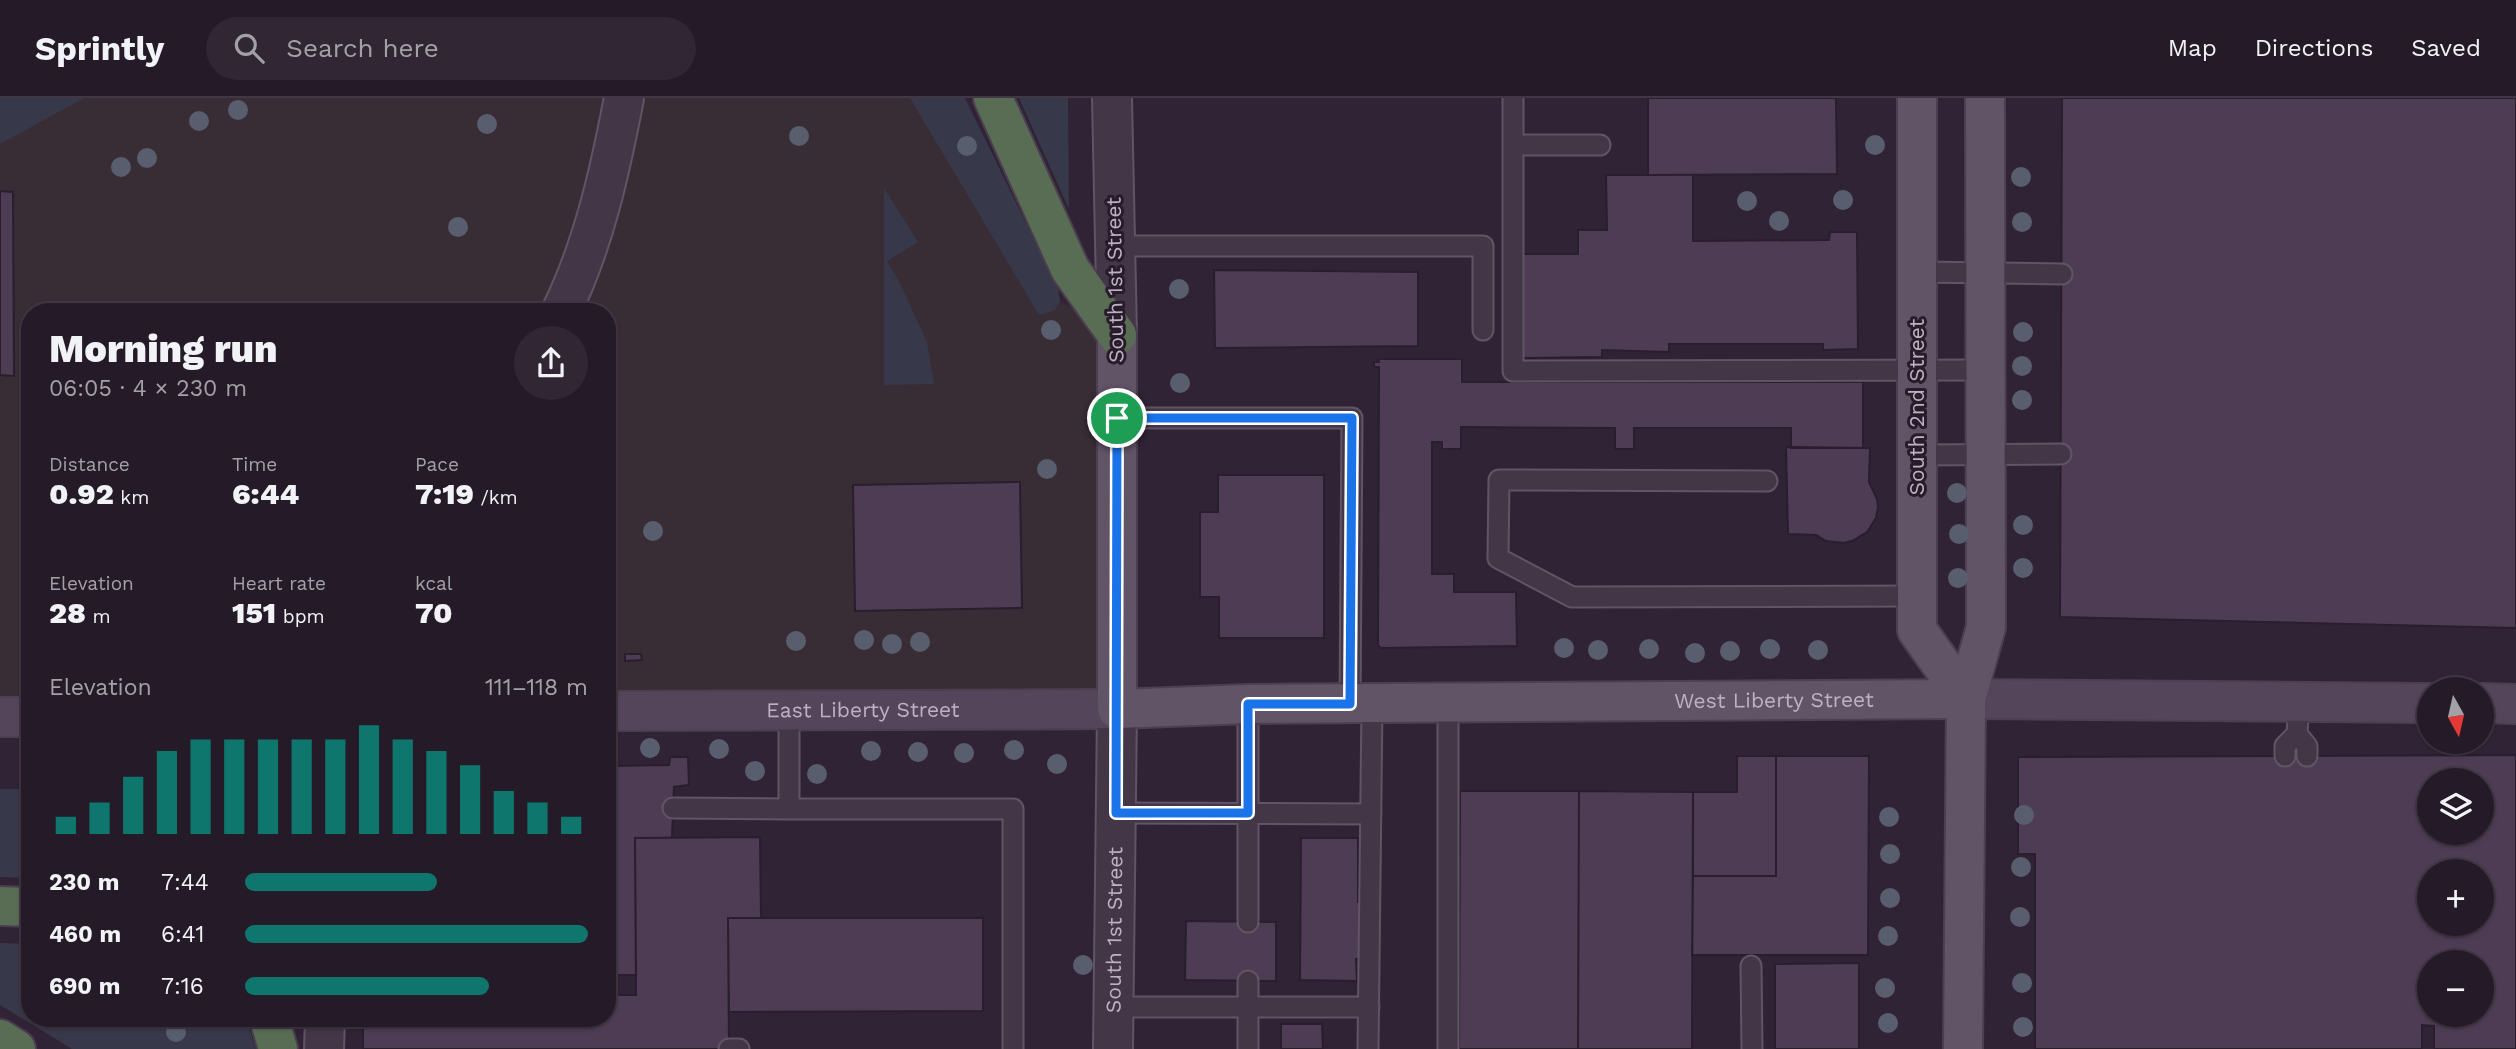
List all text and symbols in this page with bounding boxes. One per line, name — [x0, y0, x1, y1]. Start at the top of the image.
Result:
search box — [206, 17, 696, 80]
text: Sprintly — [35, 29, 164, 68]
icon: search — [230, 29, 268, 67]
text: Search here — [286, 33, 439, 63]
text: Map — [2168, 34, 2217, 62]
text: Directions — [2255, 34, 2373, 62]
text: Saved — [2411, 34, 2481, 62]
street label: South 1st Street — [1101, 197, 1128, 363]
street label: South 2nd Street — [1904, 318, 1929, 495]
button: share — [514, 326, 588, 400]
text: Morning run — [49, 327, 278, 371]
text: 06:05 · 4 × 230 m — [49, 375, 247, 402]
pin — [1087, 388, 1147, 448]
icon: arrive — [1098, 399, 1136, 437]
text: Distance — [49, 453, 130, 476]
text: Time — [232, 453, 277, 476]
text: Pace — [415, 453, 459, 476]
text: 0.92 — [49, 476, 114, 511]
text: 6:44 — [232, 476, 299, 511]
text: 7:19 — [415, 476, 474, 511]
text: km — [114, 486, 149, 509]
text: /km — [474, 486, 518, 509]
text: Elevation — [49, 572, 134, 595]
text: Heart rate — [232, 572, 326, 595]
text: kcal — [415, 572, 453, 595]
text: 28 — [49, 595, 86, 630]
text: 151 — [232, 595, 276, 630]
text: 70 — [415, 595, 452, 630]
text: m — [86, 605, 111, 628]
text: bpm — [276, 605, 325, 628]
text: Elevation — [49, 674, 152, 701]
text: 111–118 m — [485, 674, 588, 701]
north arrow — [2417, 677, 2494, 754]
map controls — [2417, 677, 2494, 1027]
street label: West Liberty Street — [1674, 687, 1874, 713]
street label: East Liberty Street — [766, 697, 960, 722]
button: layers — [2417, 768, 2494, 845]
street label: South 1st Street — [1100, 847, 1127, 1013]
button: + — [2417, 859, 2494, 936]
text: 230 m — [49, 869, 119, 896]
text: 7:44 — [161, 869, 209, 896]
text: 460 m — [49, 921, 121, 948]
text: 6:41 — [161, 921, 204, 948]
button: − — [2417, 950, 2494, 1027]
text: 690 m — [49, 973, 120, 1000]
text: 7:16 — [161, 973, 204, 1000]

